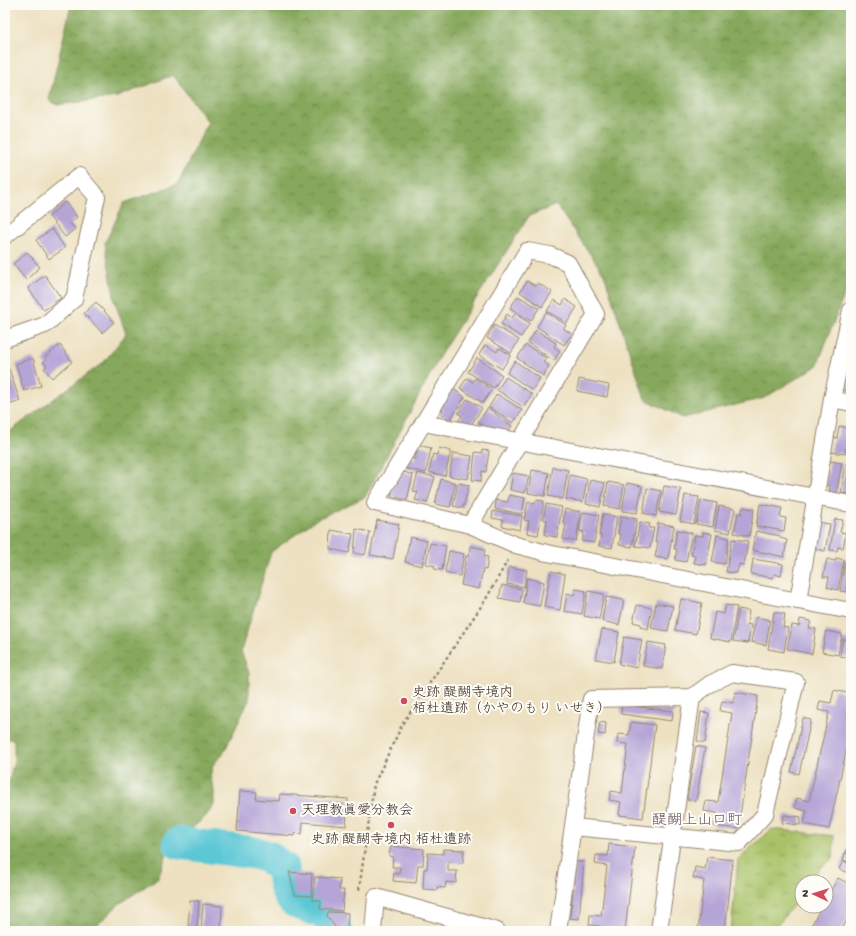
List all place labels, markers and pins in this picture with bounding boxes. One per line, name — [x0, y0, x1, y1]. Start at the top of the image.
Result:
place label: 史跡 醍醐寺境内 栢杜遺跡（かやのもり いせき） — [412, 685, 611, 718]
marker: 史跡 醍醐寺境内 栢杜遺跡（かやのもり いせき） — [399, 696, 409, 706]
place label: 天理教眞愛分教会 — [301, 803, 413, 820]
marker: 天理教眞愛分教会 — [288, 806, 298, 816]
marker: 史跡 醍醐寺境内 栢杜遺跡 — [386, 820, 396, 830]
place label: 史跡 醍醐寺境内 栢杜遺跡 — [311, 832, 471, 849]

